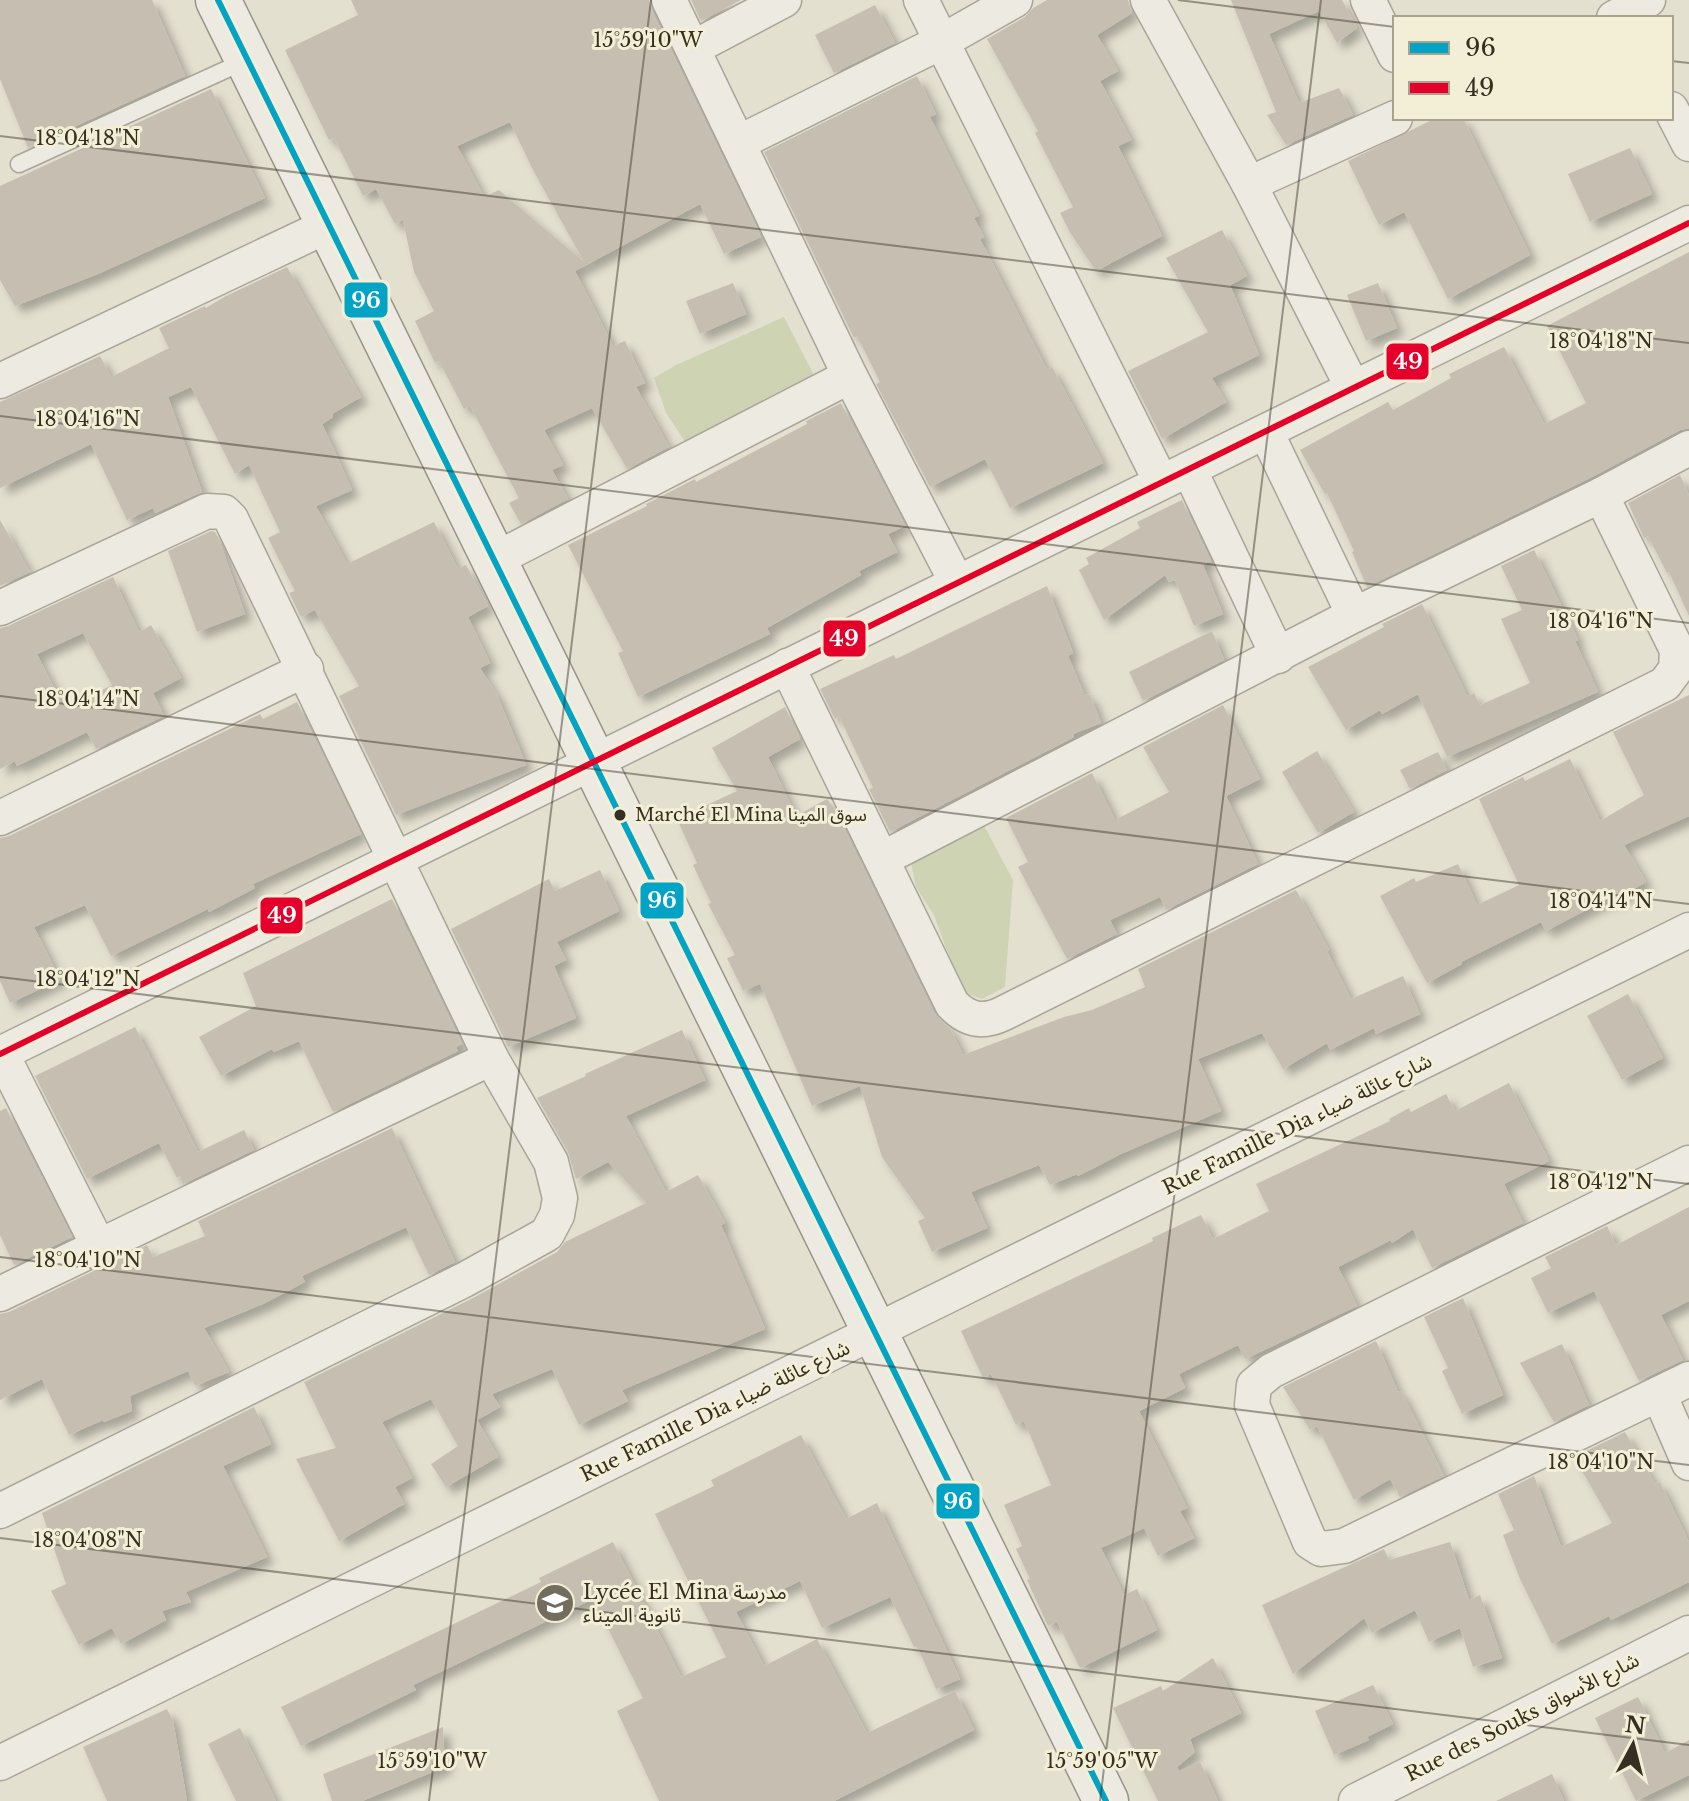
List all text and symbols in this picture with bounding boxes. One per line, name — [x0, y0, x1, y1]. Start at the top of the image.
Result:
legend — [1393, 16, 1673, 120]
text: 15°59'10"W — [593, 28, 703, 52]
text: 96 — [1465, 33, 1496, 62]
text: 49 — [1465, 73, 1494, 102]
text: 18°04'18"N — [36, 126, 140, 150]
line badge: 96 — [343, 281, 389, 319]
text: 96 — [351, 287, 381, 314]
text: 18°04'18"N — [1549, 329, 1653, 353]
line badge: 49 — [1385, 342, 1430, 381]
text: 49 — [1393, 348, 1423, 375]
text: 18°04'16"N — [35, 407, 141, 431]
text: 18°04'16"N — [1548, 609, 1654, 633]
line badge: 49 — [822, 619, 867, 658]
text: 49 — [829, 625, 859, 652]
text: 18°04'14"N — [36, 687, 140, 711]
place label: Marché El Mina سوق المينا — [635, 804, 867, 826]
marker: Marché El Mina سوق المينا — [612, 807, 628, 823]
line badge: 96 — [639, 881, 685, 920]
text: 96 — [647, 887, 677, 914]
text: 18°04'14"N — [1549, 889, 1653, 913]
line badge: 49 — [259, 896, 304, 935]
text: 49 — [267, 902, 297, 929]
text: 18°04'12"N — [36, 967, 140, 991]
street label: Rue Famille Dia شارع عائلة ضياء — [1158, 1048, 1437, 1203]
text: 18°04'12"N — [1549, 1170, 1653, 1194]
text: 18°04'10"N — [35, 1248, 141, 1272]
street label: Rue Famille Dia شارع عائلة ضياء — [576, 1335, 855, 1490]
text: 18°04'10"N — [1548, 1450, 1654, 1474]
line badge: 96 — [935, 1482, 981, 1520]
text: 96 — [943, 1488, 973, 1515]
text: 18°04'08"N — [33, 1528, 143, 1552]
place label: Lycée El Mina مدرسة ثانوية الميناء — [583, 1580, 787, 1627]
school or university icon: Lycée El Mina مدرسة ثانوية الميناء — [534, 1582, 576, 1624]
street label: Rue des Souks شارع الأسواق — [1401, 1647, 1644, 1789]
north arrow — [1593, 1705, 1673, 1785]
text: N — [1623, 1711, 1648, 1740]
text: 15°59'10"W — [377, 1749, 487, 1773]
text: 15°59'05"W — [1046, 1749, 1158, 1773]

